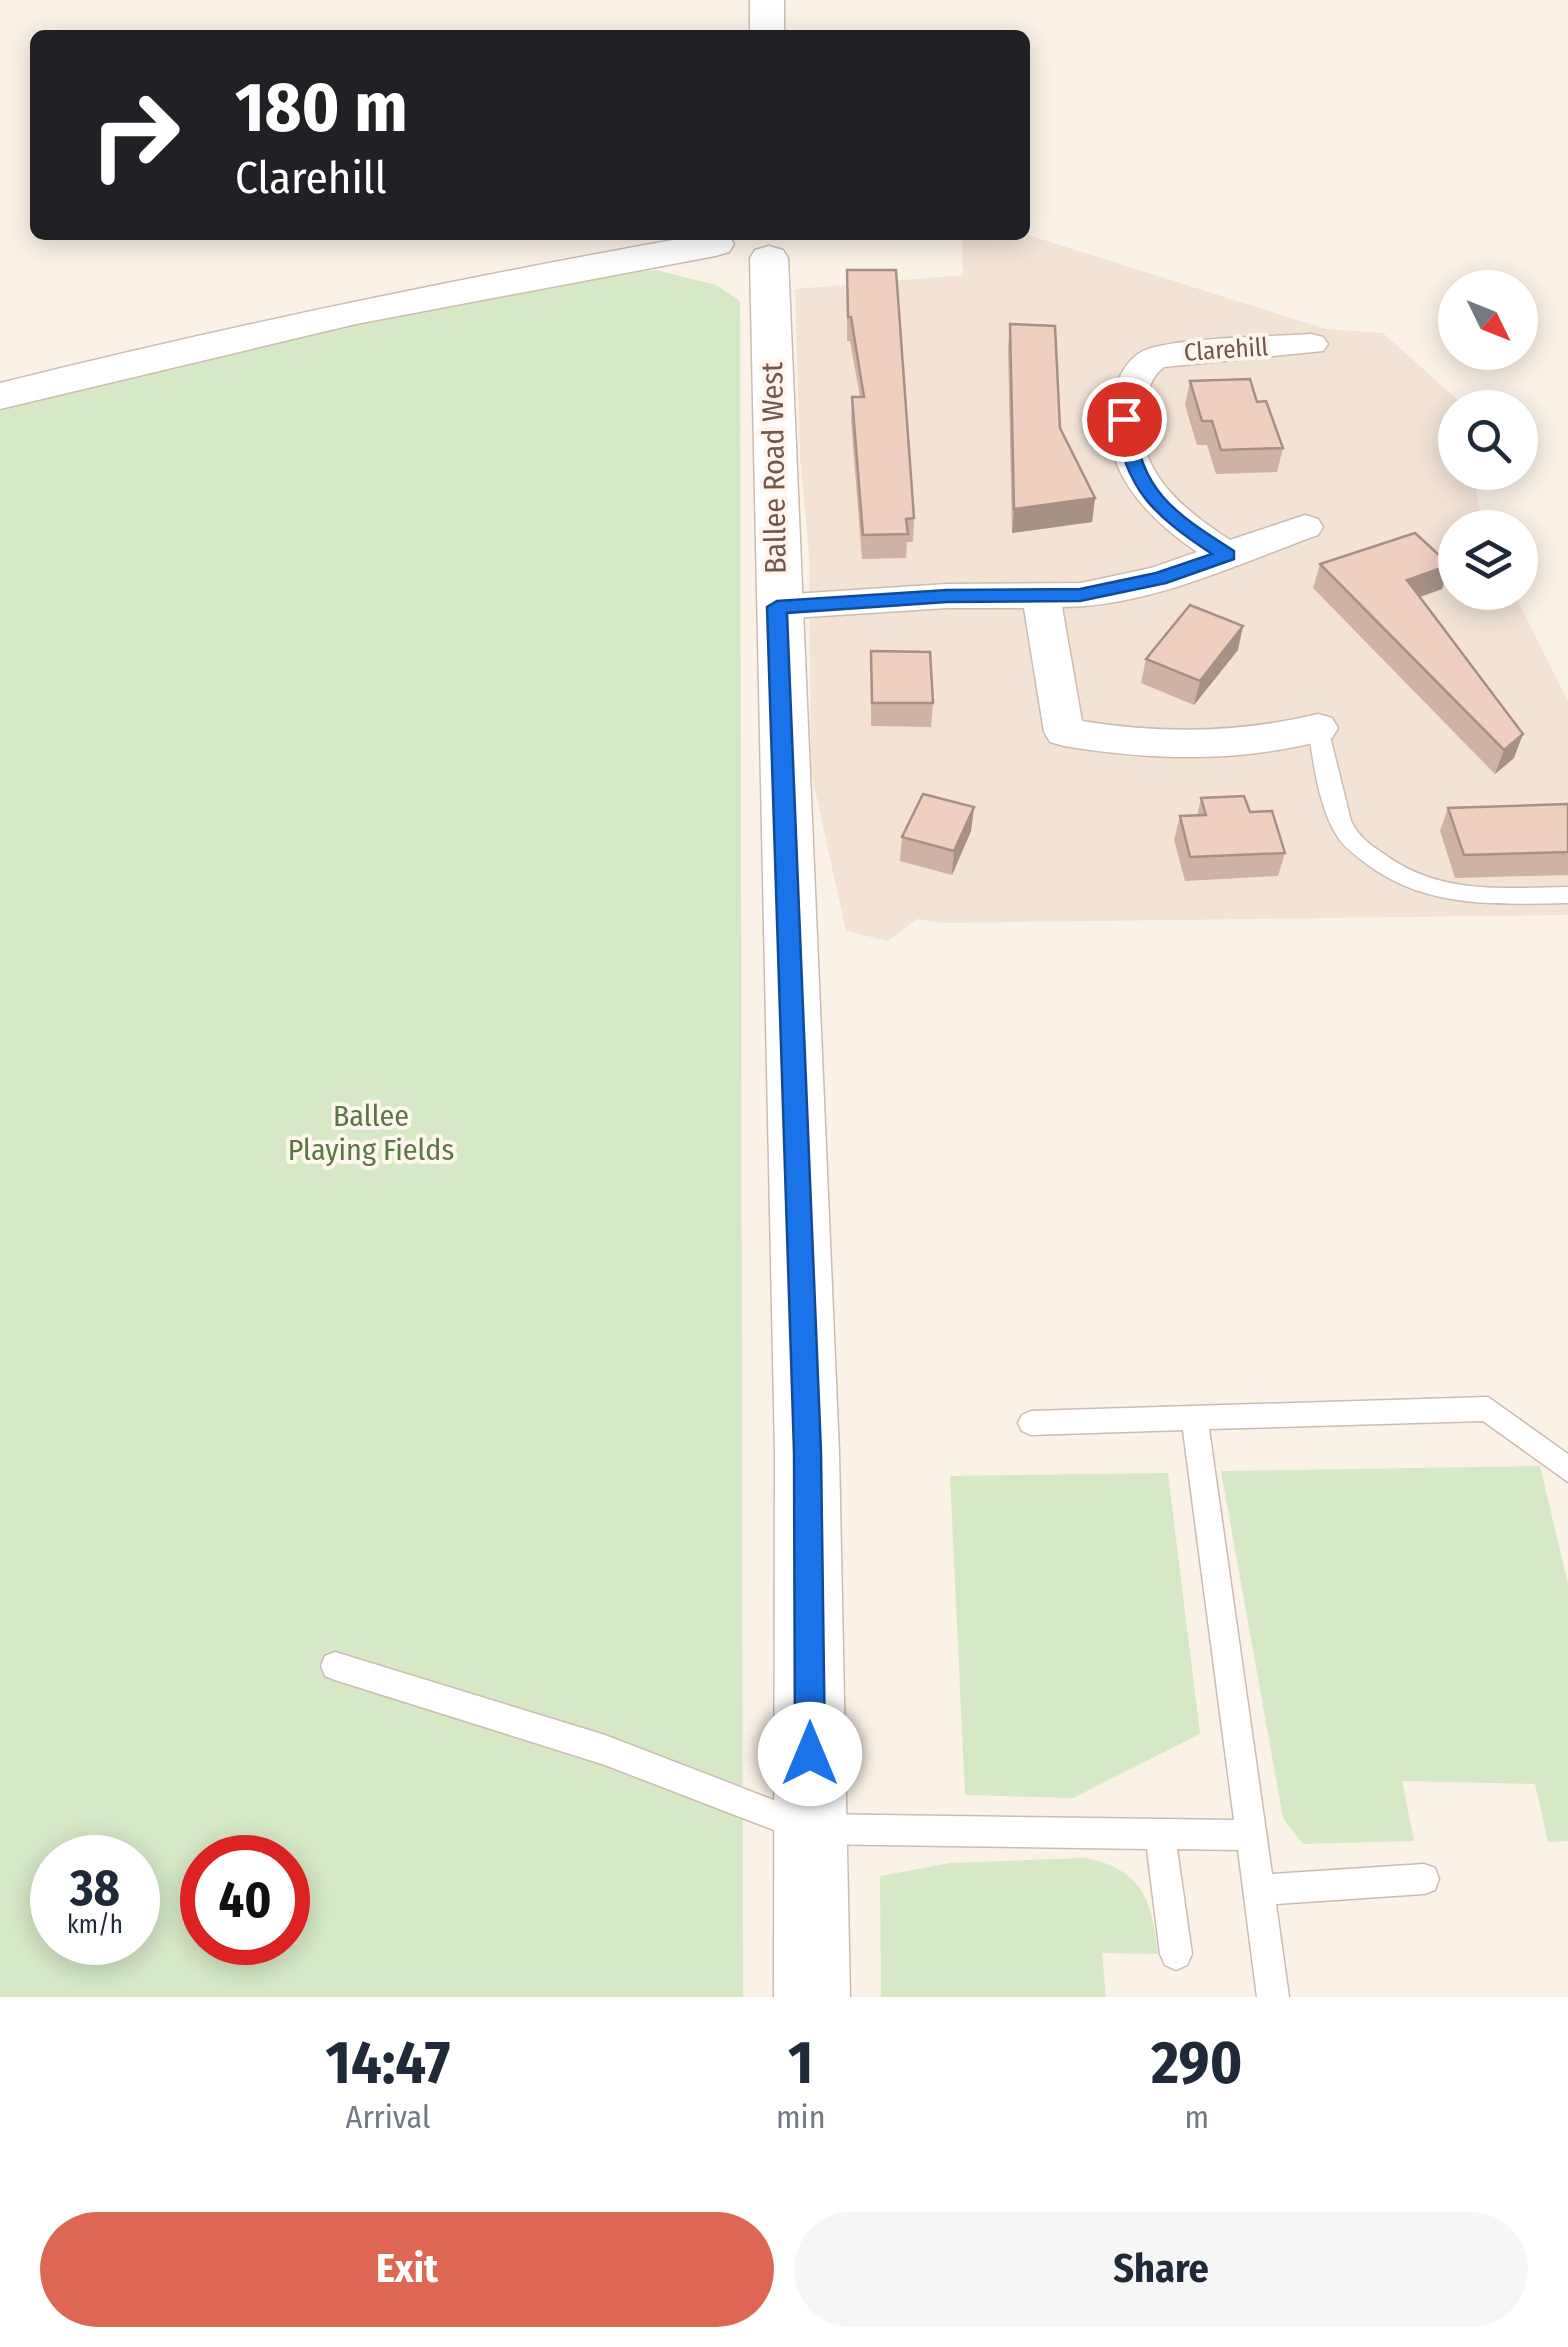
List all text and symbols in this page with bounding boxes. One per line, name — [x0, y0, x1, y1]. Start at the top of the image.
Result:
text: 180 m — [235, 66, 408, 150]
icon: right — [70, 70, 200, 200]
text: Clarehill — [235, 151, 387, 205]
north arrow — [1438, 270, 1538, 370]
map controls — [1438, 270, 1538, 610]
street label: Clarehill — [1183, 332, 1269, 368]
street label: Ballee Road West — [754, 361, 794, 574]
pin — [1082, 377, 1167, 462]
button: search — [1438, 390, 1538, 490]
icon: arrive — [1097, 392, 1152, 447]
button: layers — [1438, 510, 1538, 610]
park label: Ballee Playing Fields — [288, 1098, 454, 1168]
position arrow — [758, 1702, 862, 1806]
speed limit sign: 40 — [180, 1835, 310, 1965]
text: 38 — [70, 1858, 120, 1918]
text: km/h — [67, 1910, 123, 1940]
text: 14:47 — [326, 2027, 450, 2099]
text: 1 — [788, 2027, 813, 2099]
text: 290 — [1151, 2027, 1242, 2099]
text: Arrival — [346, 2098, 430, 2136]
text: min — [776, 2098, 826, 2136]
text: m — [1184, 2098, 1209, 2136]
button: Exit — [40, 2212, 774, 2327]
button: Share — [794, 2212, 1528, 2327]

